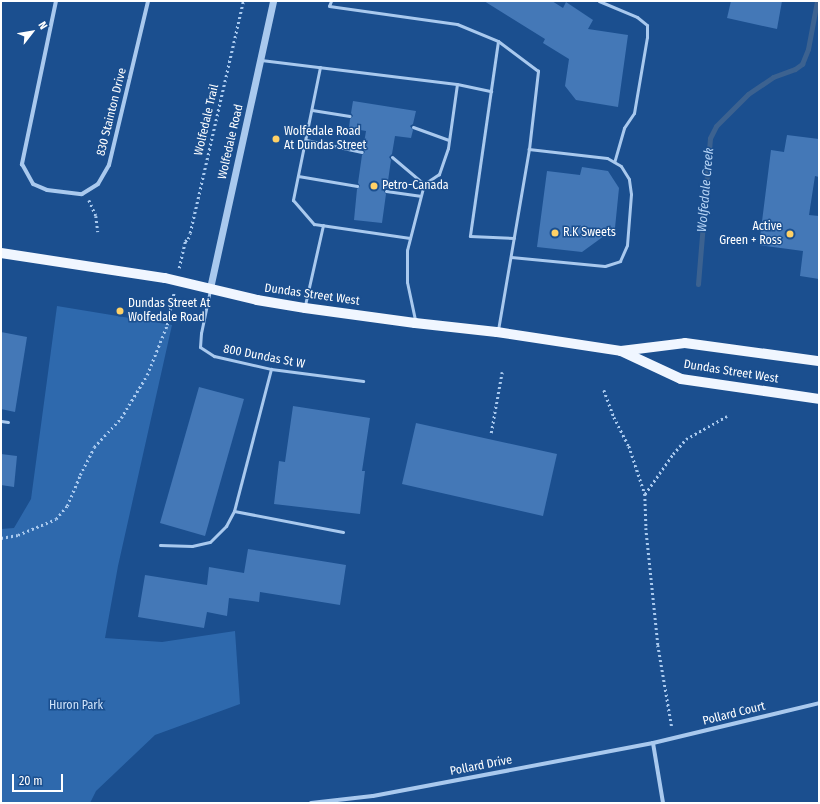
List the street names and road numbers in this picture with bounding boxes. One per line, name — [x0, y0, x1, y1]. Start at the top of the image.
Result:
street label: 830 Stainton Drive — [94, 67, 130, 157]
street label: Wolfedale Trail — [192, 83, 222, 157]
street label: Wolfedale Road — [215, 103, 247, 181]
street label: Dundas Street West — [264, 281, 360, 309]
street label: 800 Dundas St W — [222, 342, 306, 372]
street label: Dundas Street West — [683, 357, 779, 387]
street label: Pollard Court — [701, 699, 767, 729]
street label: Pollard Drive — [449, 753, 513, 779]

